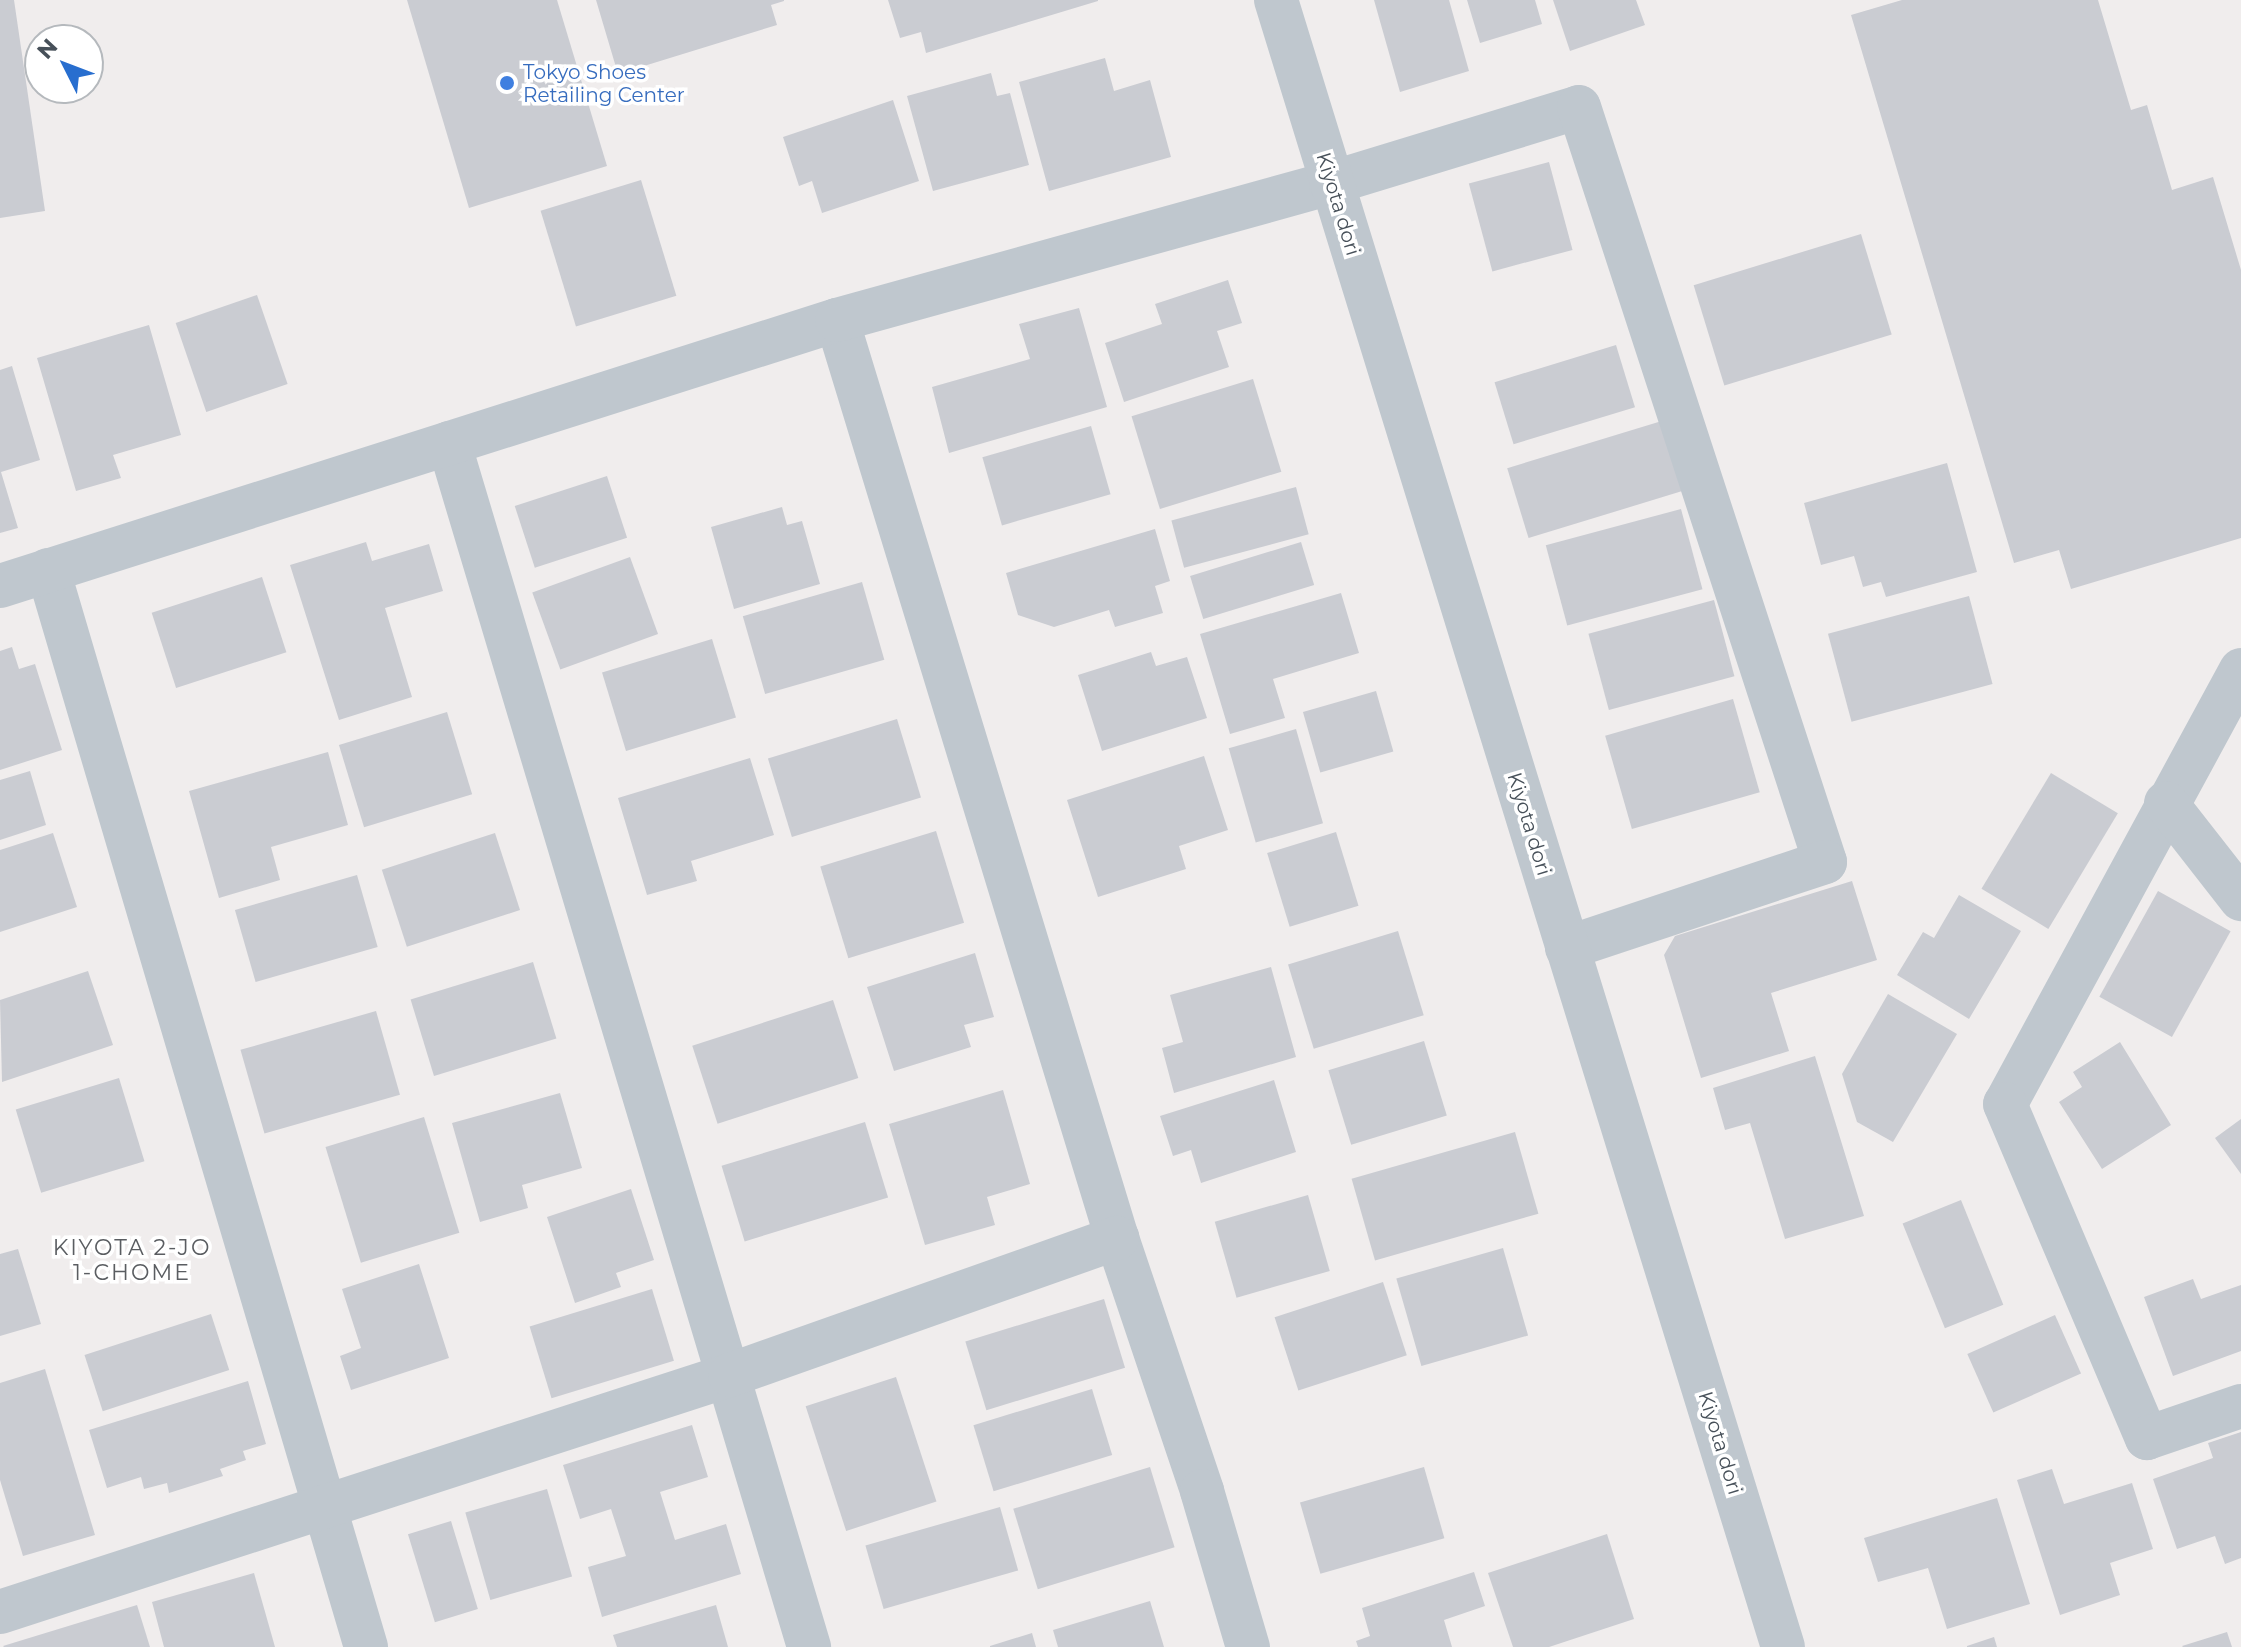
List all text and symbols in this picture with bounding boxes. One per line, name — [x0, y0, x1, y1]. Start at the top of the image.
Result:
north arrow — [24, 24, 104, 104]
text: N — [31, 33, 63, 65]
place label: Tokyo Shoes Retailing Center — [523, 60, 685, 107]
marker: Tokyo Shoes Retailing Center — [498, 74, 516, 92]
street label: Kiyota dori — [1311, 149, 1365, 259]
street label: Kiyota dori — [1502, 769, 1556, 879]
district label: KIYOTA 2-JO 1-CHOME — [53, 1234, 211, 1286]
street label: Kiyota dori — [1693, 1388, 1747, 1498]

